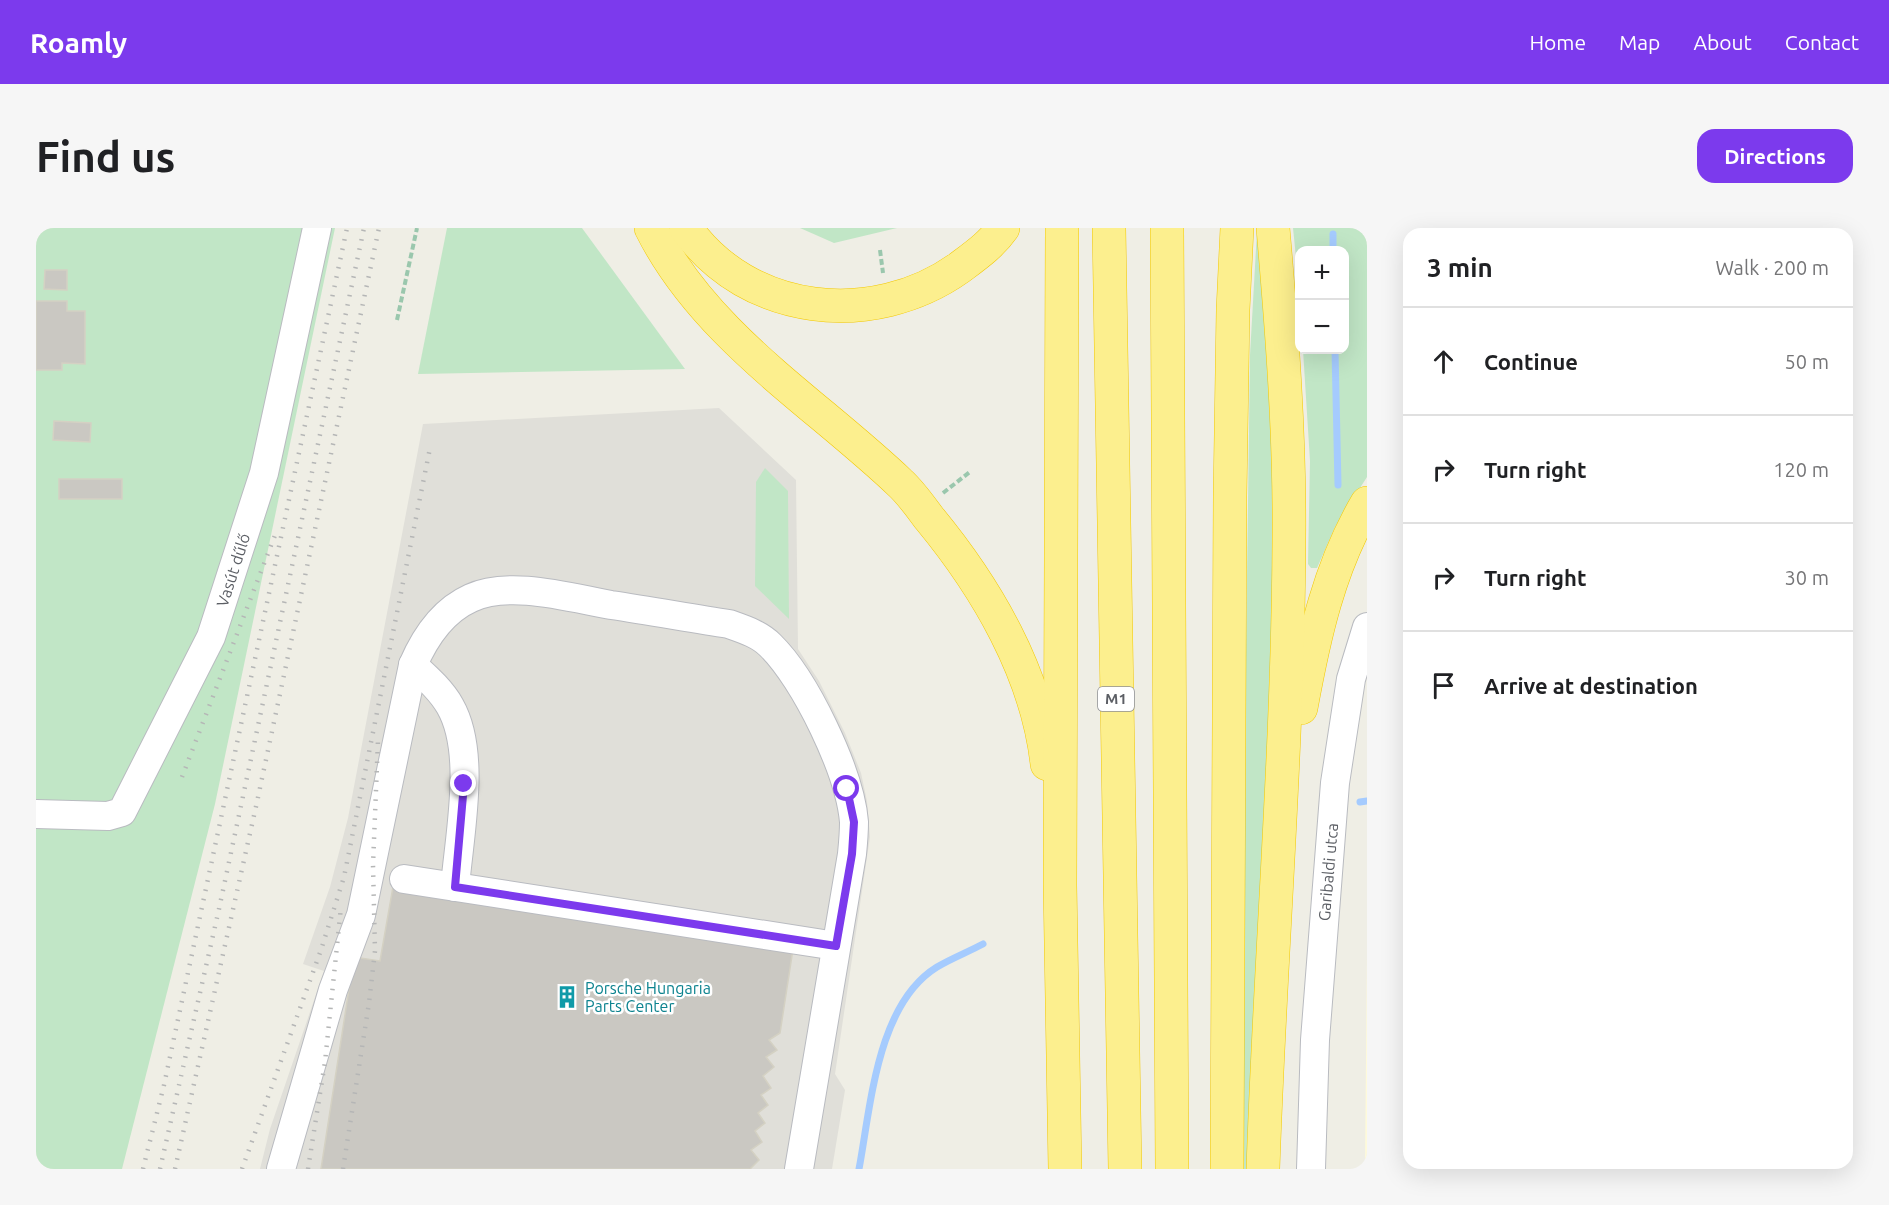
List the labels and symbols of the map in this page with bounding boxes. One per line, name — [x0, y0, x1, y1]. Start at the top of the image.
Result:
street label: Vasút dűlő — [213, 531, 253, 609]
road number: M1 — [1098, 687, 1134, 711]
route end — [450, 770, 476, 796]
route start — [833, 775, 859, 801]
street label: Garibaldi utca — [1315, 822, 1341, 922]
place label: Porsche Hungaria Parts Center — [585, 979, 711, 1015]
building icon: Porsche Hungaria Parts Center — [554, 984, 580, 1010]

